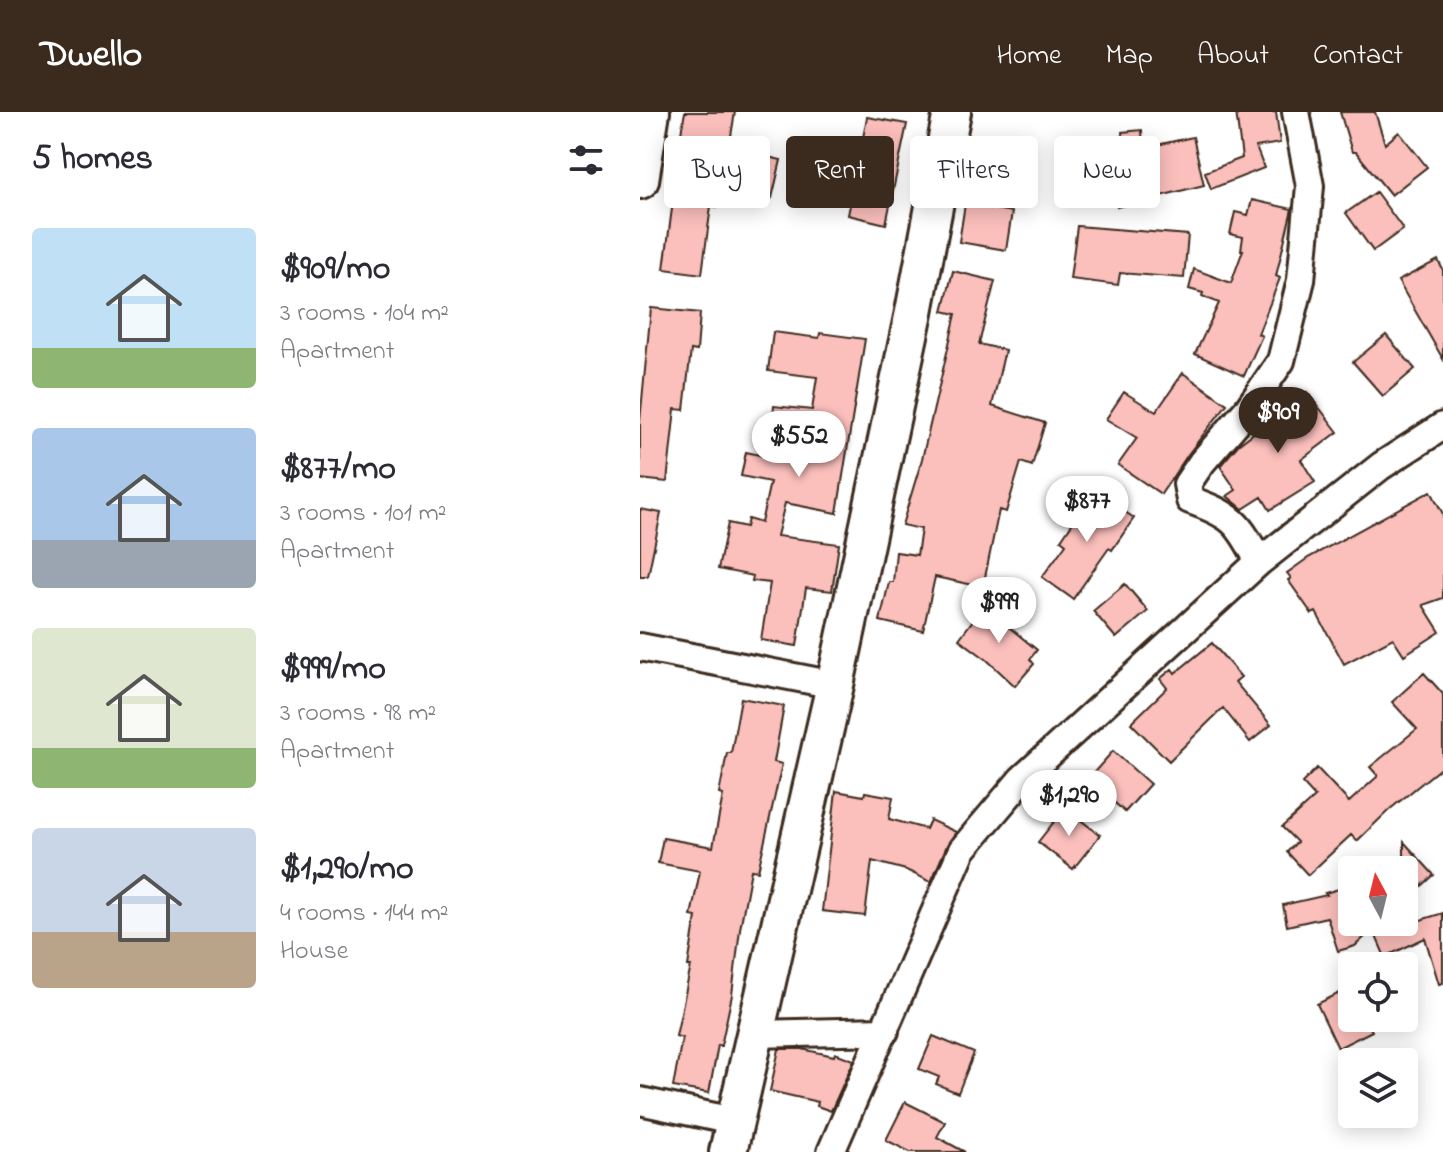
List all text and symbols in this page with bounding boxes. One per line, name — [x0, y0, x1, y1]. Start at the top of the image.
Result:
text: Dwello — [40, 28, 142, 84]
text: Home — [996, 36, 1062, 77]
text: Map — [1106, 36, 1153, 77]
text: About — [1197, 36, 1269, 77]
text: Contact — [1313, 36, 1403, 77]
text: 5 homes — [32, 135, 153, 185]
chip: Buy — [664, 136, 770, 208]
chip: Rent — [786, 136, 894, 208]
chip: Filters — [910, 136, 1038, 208]
chip: New — [1054, 136, 1160, 208]
icon: filters — [564, 138, 608, 182]
text: $909/mo — [280, 245, 390, 295]
icon: home — [96, 260, 192, 356]
text: 3 rooms · 104 m² — [280, 295, 449, 333]
text: Apartment — [280, 333, 394, 371]
pin: $909 — [1231, 387, 1325, 455]
text: $909 — [1257, 394, 1299, 432]
pin: $552 — [752, 411, 846, 479]
text: $552 — [770, 418, 828, 456]
text: $877/mo — [280, 445, 396, 495]
icon: home — [96, 460, 192, 556]
pin: $877 — [1040, 476, 1134, 544]
text: $877 — [1064, 483, 1110, 521]
text: 3 rooms · 101 m² — [280, 495, 446, 533]
text: Apartment — [280, 533, 394, 571]
pin: $999 — [952, 577, 1046, 645]
text: $999 — [979, 584, 1019, 622]
text: $999/mo — [280, 645, 386, 695]
icon: home — [96, 660, 192, 756]
text: 3 rooms · 98 m² — [280, 695, 436, 733]
text: Apartment — [280, 733, 394, 771]
pin: $1,290 — [1004, 770, 1134, 838]
text: $1,290 — [1039, 777, 1099, 815]
text: $1,290/mo — [280, 845, 414, 895]
north arrow — [1338, 856, 1418, 936]
map controls — [1338, 856, 1418, 1128]
icon: home — [96, 860, 192, 956]
text: 4 rooms · 144 m² — [280, 895, 448, 933]
text: House — [280, 933, 348, 971]
button: locate — [1338, 952, 1418, 1032]
button: layers — [1338, 1048, 1418, 1128]

